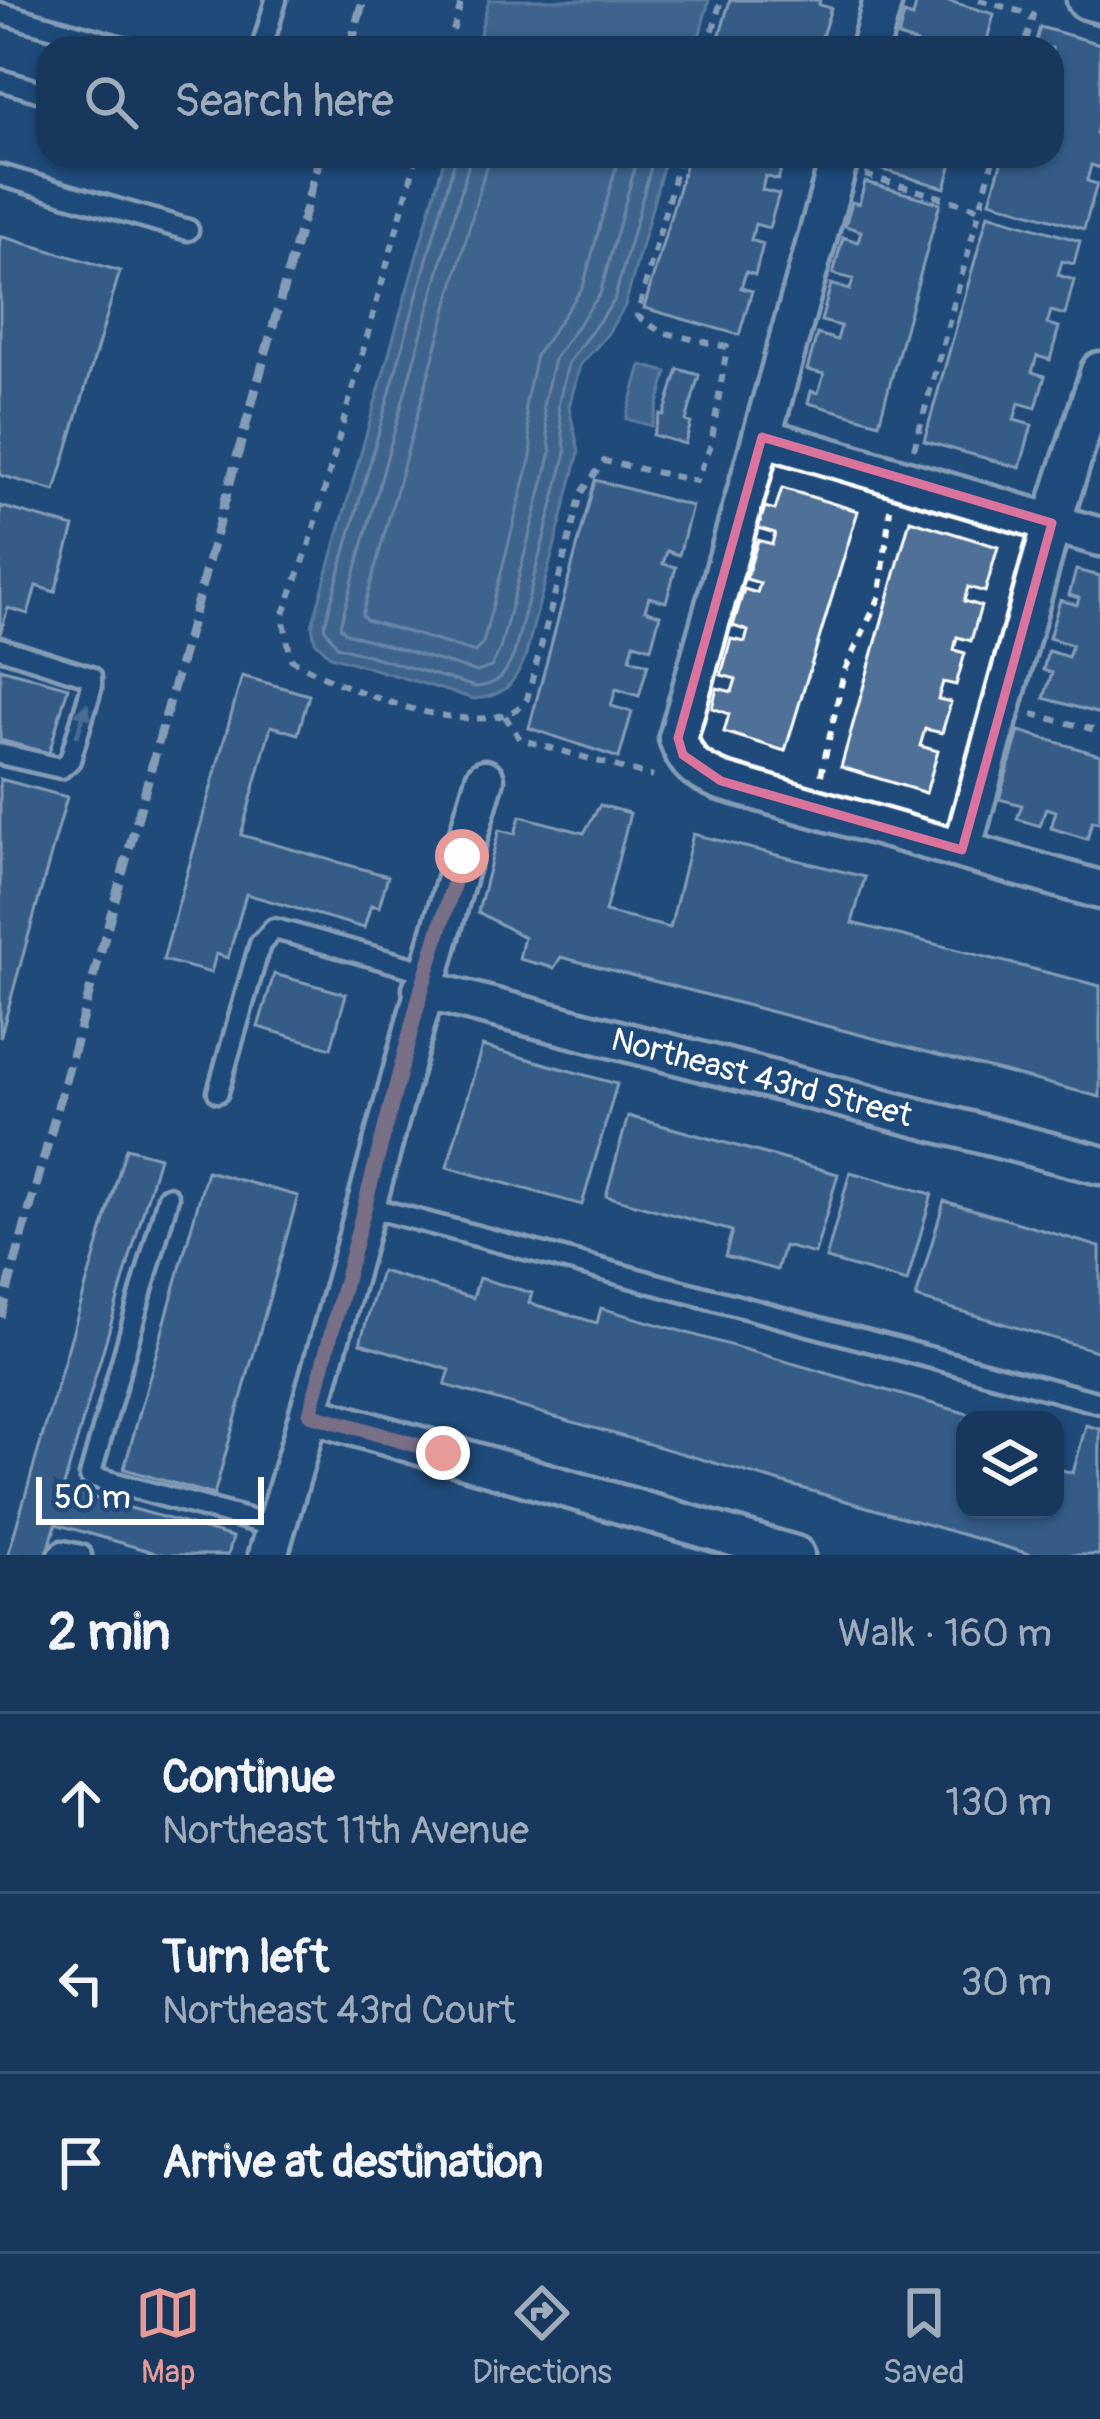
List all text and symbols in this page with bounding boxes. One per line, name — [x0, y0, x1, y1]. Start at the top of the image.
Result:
search box — [36, 36, 1064, 168]
icon: search — [78, 69, 144, 135]
text: Search here — [174, 74, 394, 130]
one-way arrow — [74, 701, 92, 738]
route start — [435, 829, 489, 883]
street label: Northeast 43rd Street — [607, 1019, 917, 1136]
map controls — [956, 1411, 1064, 1519]
button: layers — [956, 1411, 1064, 1519]
route end — [416, 1426, 470, 1480]
scale bar — [36, 1471, 264, 1524]
text: 50 m — [54, 1477, 131, 1518]
text: 2 min — [48, 1601, 170, 1665]
text: Walk · 160 m — [838, 1609, 1052, 1658]
text: Continue — [162, 1750, 335, 1806]
icon: ahead — [48, 1770, 114, 1836]
text: 130 m — [945, 1778, 1052, 1827]
text: Northeast 11th Avenue — [162, 1806, 529, 1855]
text: Turn left — [162, 1930, 329, 1986]
icon: left — [48, 1950, 114, 2016]
text: 30 m — [961, 1958, 1052, 2007]
text: Northeast 43rd Court — [162, 1986, 516, 2035]
icon: arrive — [48, 2130, 114, 2196]
text: Arrive at destination — [162, 2135, 543, 2191]
tab: Map — [135, 2280, 201, 2393]
tab: Directions — [472, 2280, 612, 2393]
tab: Saved — [883, 2280, 965, 2393]

